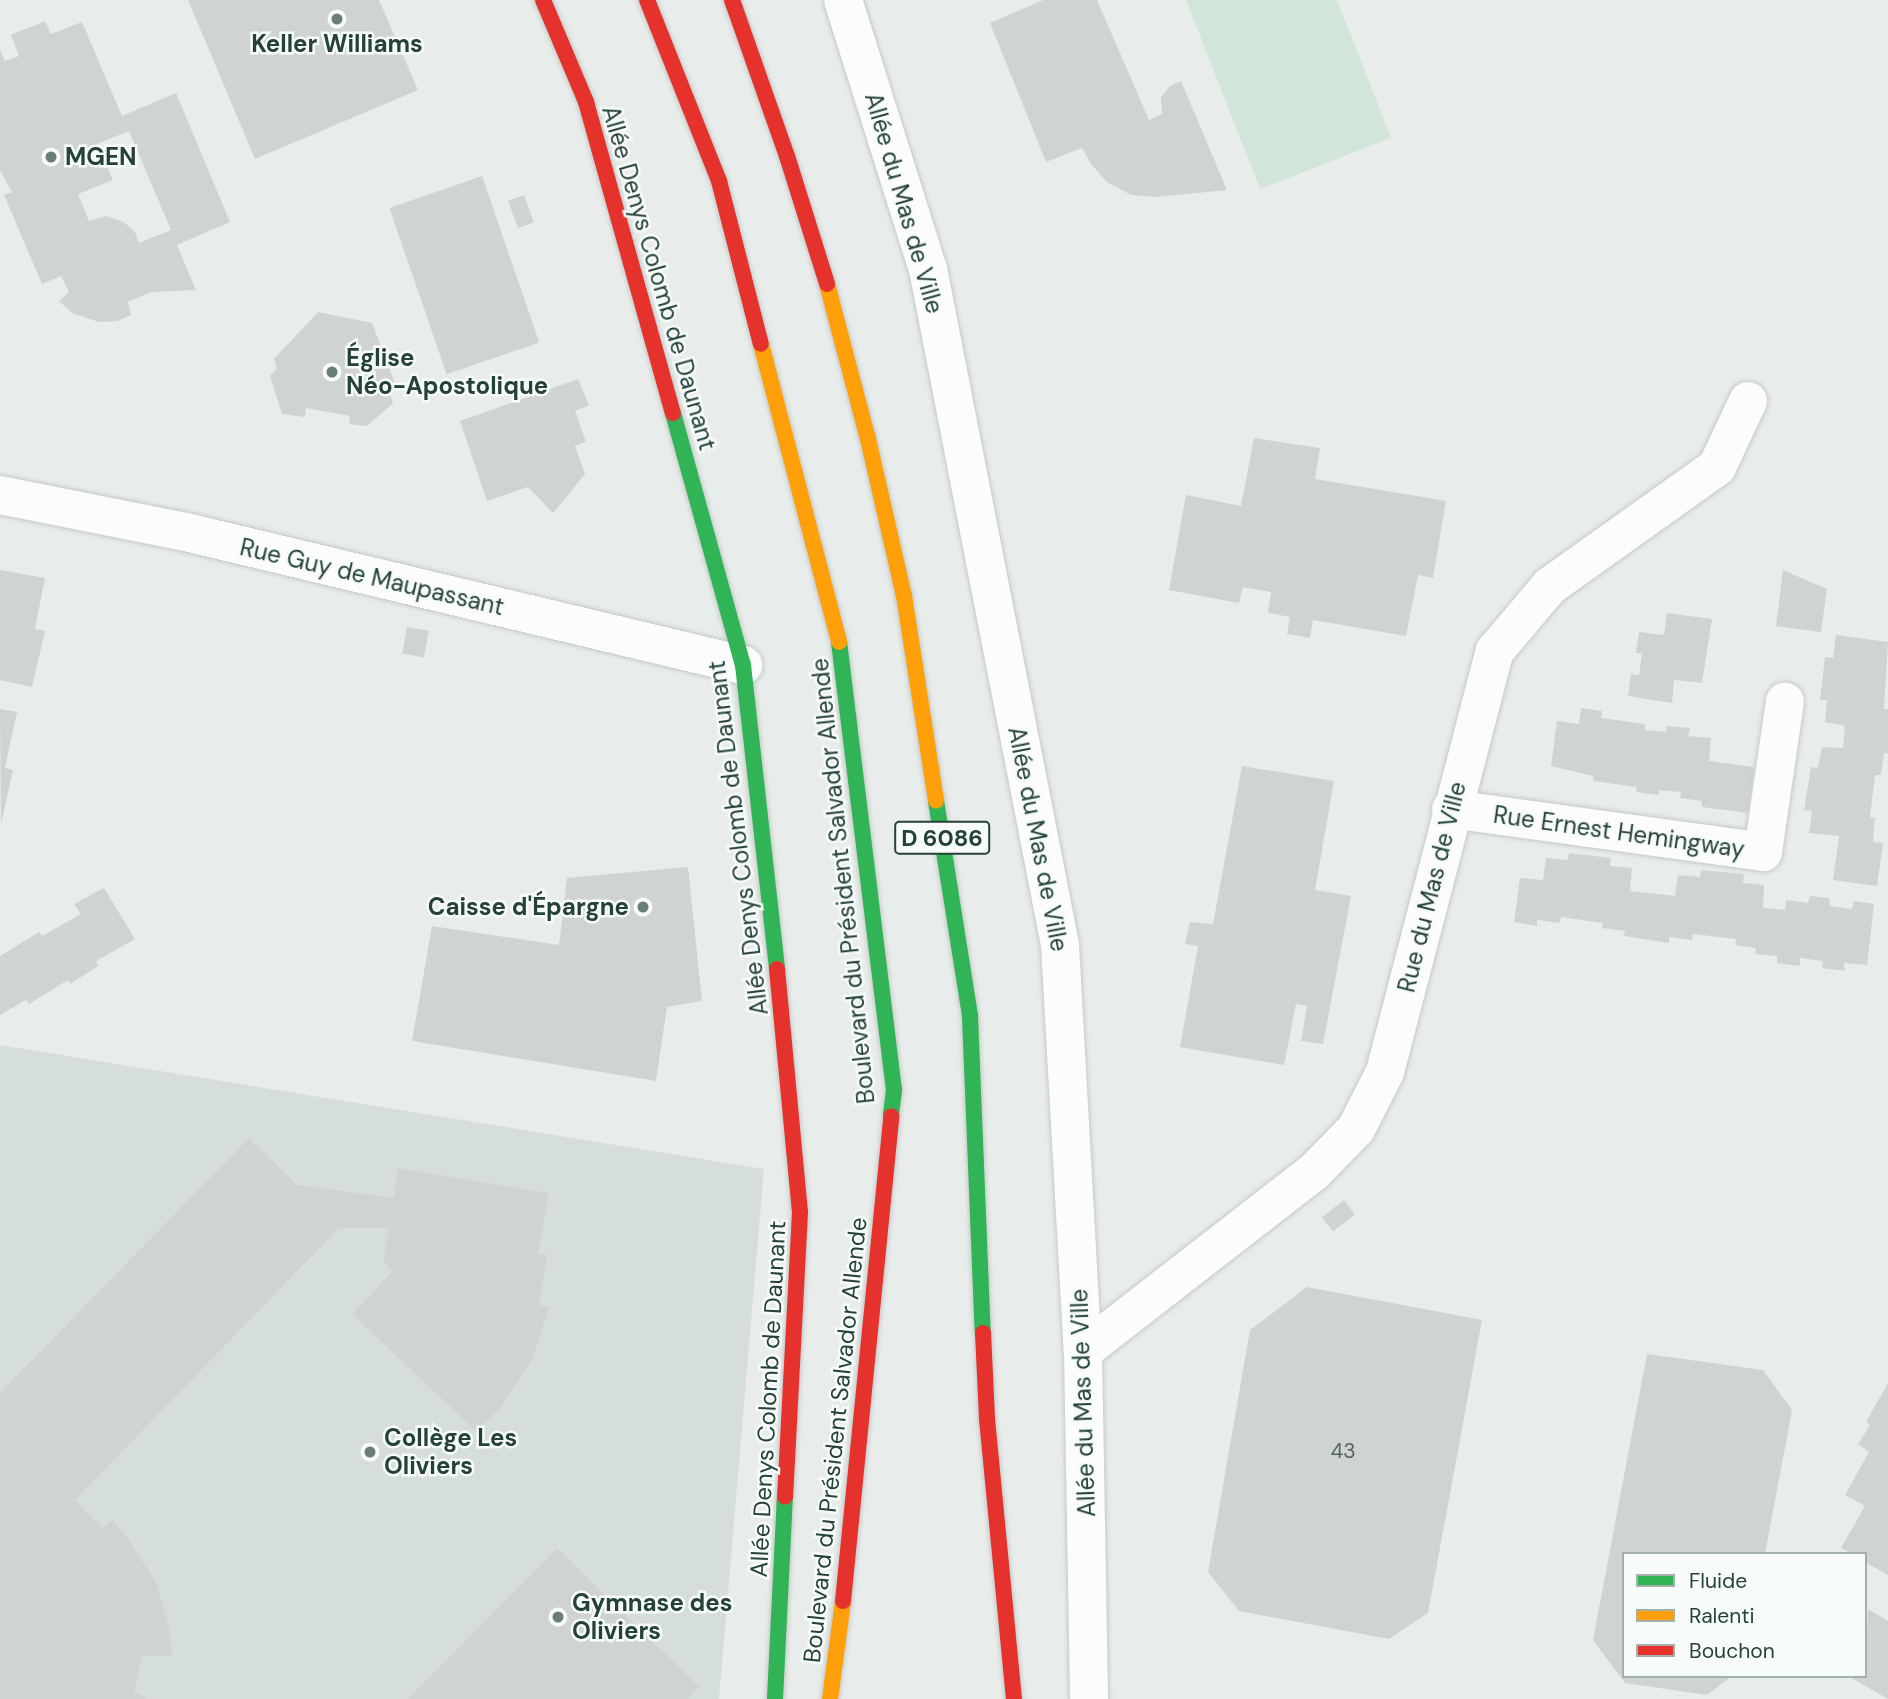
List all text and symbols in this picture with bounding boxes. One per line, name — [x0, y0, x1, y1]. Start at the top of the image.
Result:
marker: Keller Williams — [329, 11, 345, 27]
place label: Keller Williams — [251, 30, 423, 58]
street label: Allée du Mas de Ville — [859, 89, 949, 317]
street label: Allée Denys Colomb de Daunant — [596, 102, 722, 454]
place label: MGEN — [65, 143, 136, 171]
marker: MGEN — [43, 149, 59, 165]
place label: Église Néo-Apostolique — [346, 344, 548, 400]
marker: Église Néo-Apostolique — [324, 364, 340, 380]
street label: Rue Guy de Maupassant — [237, 533, 507, 621]
street label: Boulevard du Président Salvador Allende — [805, 657, 881, 1105]
street label: Allée Denys Colomb de Daunant — [702, 659, 774, 1017]
street label: Allée du Mas de Ville — [1002, 724, 1074, 954]
street label: Rue du Mas de Ville — [1392, 779, 1472, 995]
street label: Rue Ernest Hemingway — [1492, 800, 1746, 864]
road number: D 6086 — [893, 818, 991, 858]
place label: Caisse d'Épargne — [428, 893, 629, 921]
marker: Caisse d'Épargne — [635, 899, 651, 915]
street label: Boulevard du Président Salvador Allende — [797, 1216, 873, 1664]
street label: Allée Denys Colomb de Daunant — [744, 1220, 792, 1578]
street label: Allée du Mas de Ville — [1065, 1288, 1101, 1518]
place label: Collège Les Oliviers — [384, 1424, 517, 1480]
house number: 43 — [1330, 1438, 1356, 1464]
marker: Collège Les Oliviers — [362, 1444, 378, 1460]
legend — [1622, 1552, 1867, 1678]
text: Fluide — [1689, 1567, 1747, 1595]
place label: Gymnase des Oliviers — [572, 1589, 732, 1645]
text: Ralenti — [1689, 1602, 1755, 1630]
marker: Gymnase des Oliviers — [550, 1609, 566, 1625]
text: Bouchon — [1689, 1637, 1775, 1665]

